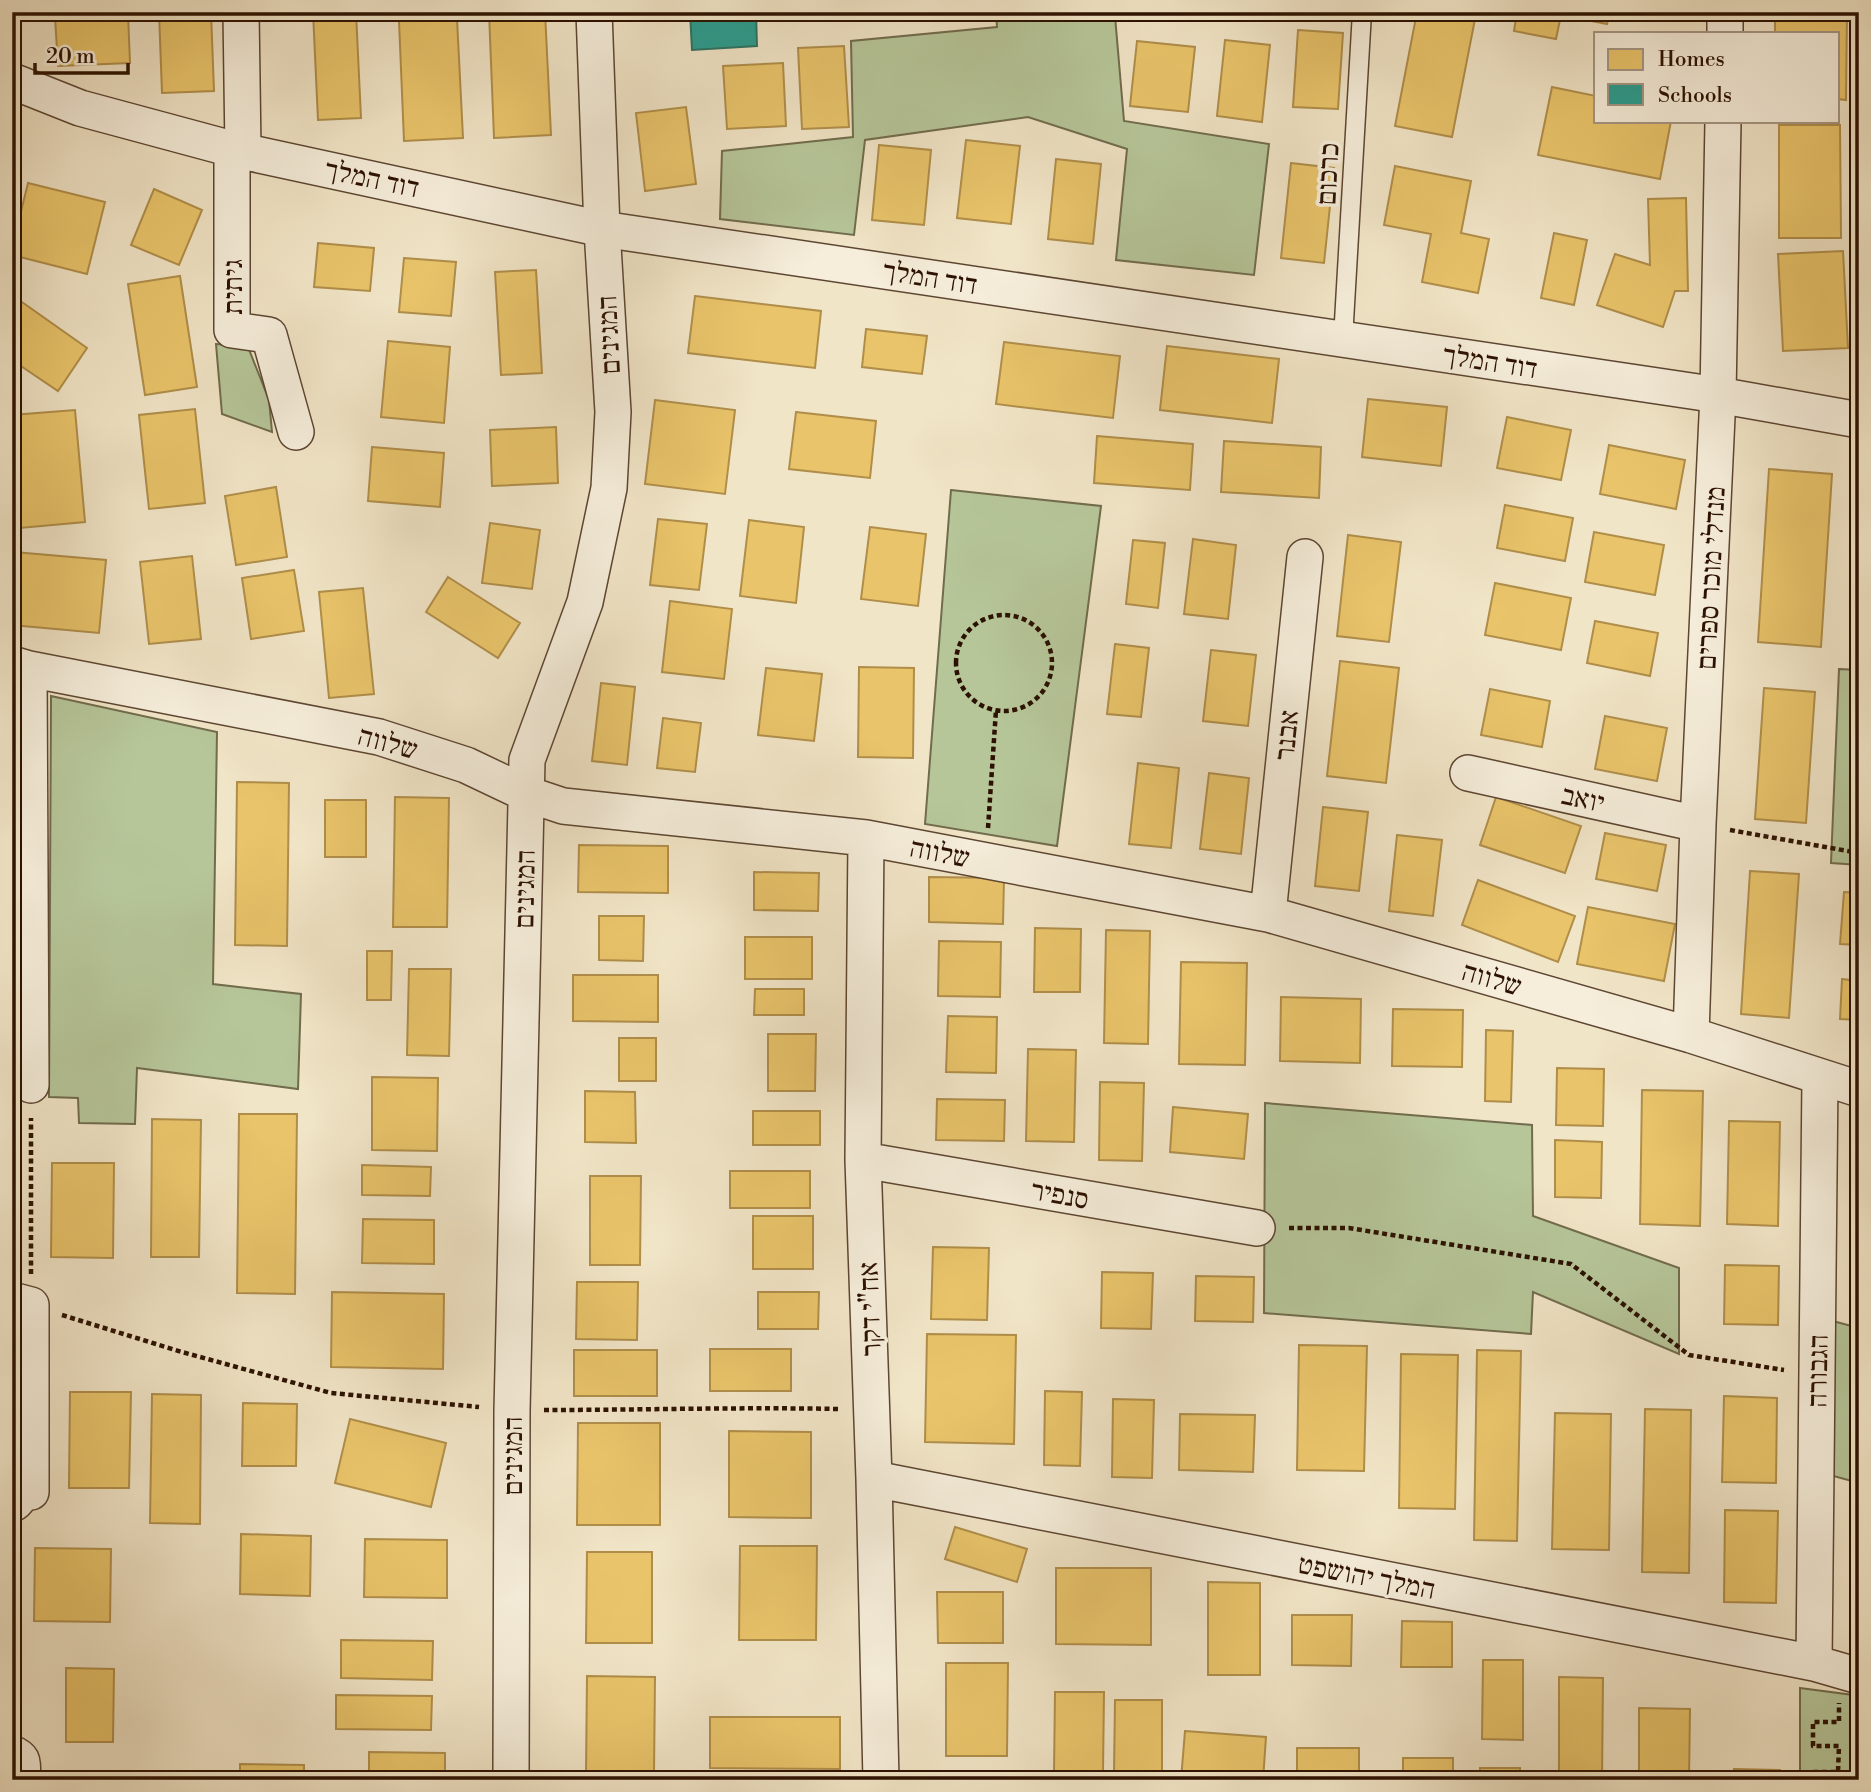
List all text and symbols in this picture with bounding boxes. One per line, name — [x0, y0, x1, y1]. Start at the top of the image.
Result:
scale bar — [35, 32, 128, 76]
legend — [1594, 32, 1840, 122]
text: 20 m — [46, 44, 95, 70]
text: Homes — [1658, 47, 1725, 73]
text: Schools — [1658, 83, 1732, 109]
street label: כרכום — [1309, 142, 1348, 206]
street label: דוד המלך — [321, 152, 422, 207]
street label: דוד המלך — [880, 254, 980, 303]
street label: גיתית — [216, 259, 251, 315]
street label: המגינים — [590, 295, 629, 375]
street label: דוד המלך — [1440, 338, 1540, 387]
street label: מנדלי מוכר ספרים — [1689, 485, 1734, 671]
street label: אבנר — [1267, 708, 1308, 762]
street label: שלווה — [354, 719, 422, 768]
street label: יואב — [1558, 778, 1608, 821]
street label: שלווה — [907, 830, 973, 876]
street label: המגינים — [507, 849, 544, 929]
street label: שלווה — [1458, 954, 1526, 1005]
street label: סנפיר — [1028, 1173, 1091, 1218]
street label: אח"י דקר — [851, 1261, 890, 1357]
street label: הגבורה — [1800, 1334, 1837, 1408]
street label: המגינים — [496, 1416, 531, 1496]
street label: המלך יהושפט — [1295, 1547, 1438, 1608]

